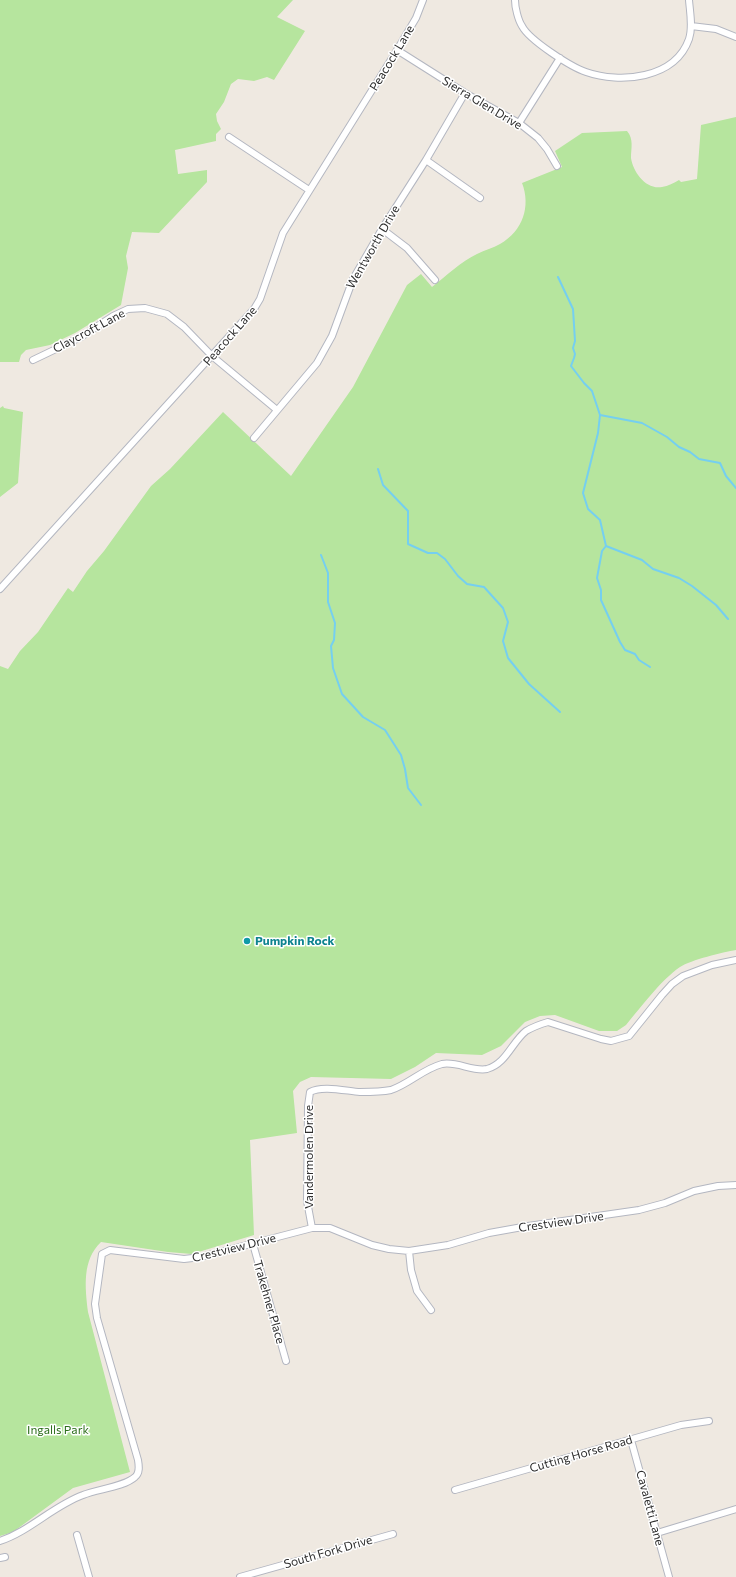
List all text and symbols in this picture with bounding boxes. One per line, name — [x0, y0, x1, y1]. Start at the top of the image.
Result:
street label: Peacock Lane — [367, 23, 417, 93]
street label: Sierra Glen Drive — [439, 73, 525, 133]
street label: Wentworth Drive — [343, 203, 403, 291]
street label: Peacock Lane — [200, 303, 260, 369]
street label: Claycroft Lane — [51, 306, 127, 356]
place label: Pumpkin Rock — [255, 934, 334, 948]
marker: Pumpkin Rock — [242, 936, 252, 946]
street label: Vandermolen Drive — [302, 1105, 316, 1209]
street label: Crestview Drive — [518, 1209, 604, 1235]
street label: Crestview Drive — [191, 1231, 277, 1265]
street label: Trakehner Place — [250, 1258, 288, 1346]
park label: Ingalls Park — [27, 1423, 89, 1437]
street label: Cutting Horse Road — [528, 1432, 634, 1476]
street label: Cavaletti Lane — [633, 1469, 667, 1547]
street label: South Fork Drive — [282, 1532, 374, 1572]

